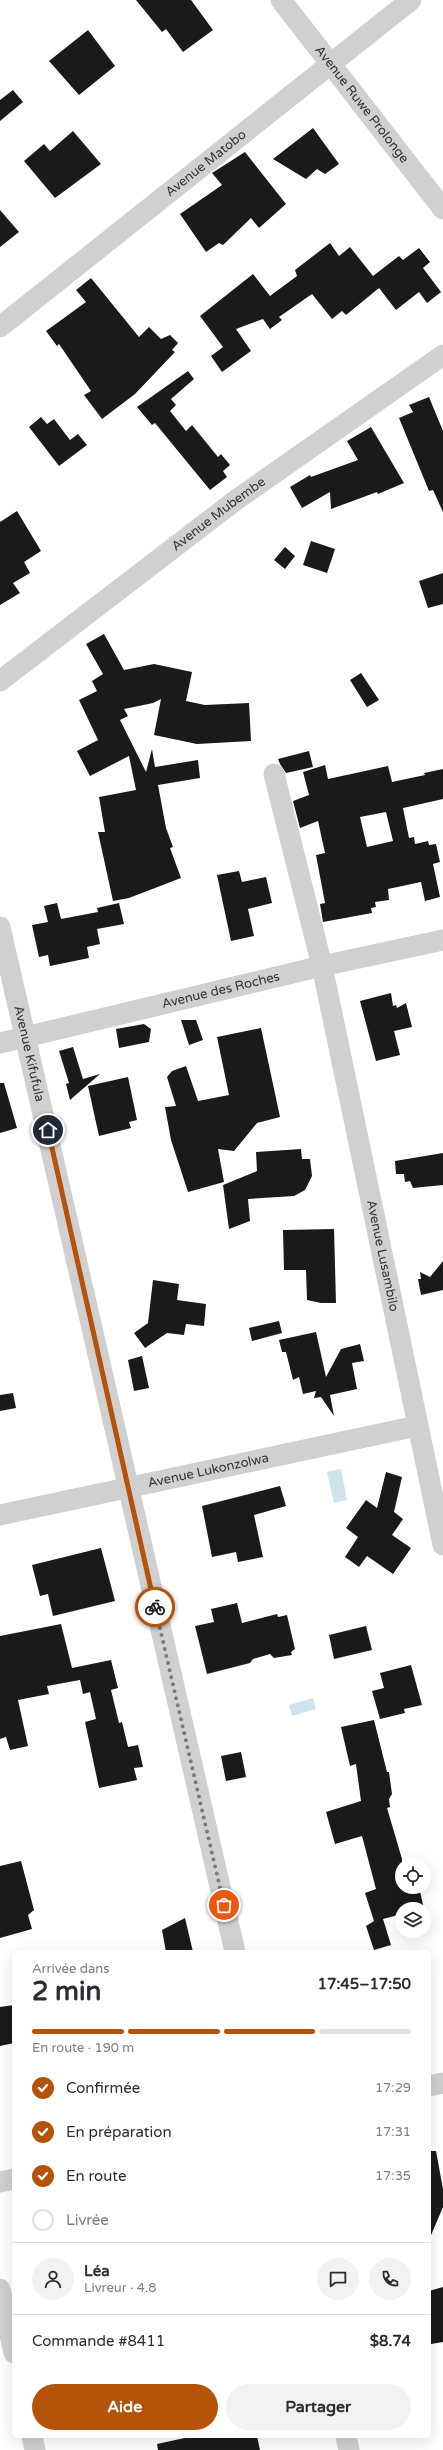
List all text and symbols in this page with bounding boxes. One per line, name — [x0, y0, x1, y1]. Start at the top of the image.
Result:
street label: Avenue Ruwe Prolonge — [311, 42, 412, 166]
street label: Avenue Matobo — [162, 126, 249, 200]
street label: Avenue Mubembe — [168, 474, 269, 554]
street label: Avenue des Roches — [160, 968, 281, 1012]
street label: Avenue Kifufula — [10, 1004, 48, 1103]
pin — [31, 1113, 65, 1147]
icon: home — [37, 1119, 59, 1141]
street label: Avenue Lusambilo — [363, 1199, 402, 1313]
street label: Avenue Lukonzolwa — [146, 1450, 270, 1491]
courier — [135, 1587, 175, 1627]
icon: bike — [144, 1596, 166, 1618]
map controls — [395, 1858, 431, 1938]
button: locate — [395, 1858, 431, 1894]
pin — [207, 1888, 241, 1922]
icon: bag — [213, 1894, 235, 1916]
button: layers — [395, 1902, 431, 1938]
text: Arrivée dans — [32, 1961, 109, 1977]
text: 17:45–17:50 — [318, 1975, 411, 1993]
text: 2 min — [32, 1976, 101, 2007]
text: En route · 190 m — [32, 2040, 134, 2056]
icon: check — [32, 2077, 54, 2099]
text: Confirmée — [66, 2079, 140, 2097]
text: 17:29 — [375, 2080, 411, 2096]
icon: check — [32, 2121, 54, 2143]
text: En préparation — [66, 2123, 172, 2141]
text: 17:31 — [375, 2124, 411, 2140]
icon: check — [32, 2165, 54, 2187]
text: En route — [66, 2167, 126, 2185]
text: 17:35 — [375, 2168, 411, 2184]
text: Livrée — [66, 2211, 109, 2229]
button: person — [32, 2258, 74, 2300]
button: chat — [317, 2258, 359, 2300]
button: phone — [369, 2258, 411, 2300]
text: Léa — [84, 2262, 110, 2280]
text: Livreur · 4.8 — [84, 2280, 156, 2296]
text: Commande #8411 — [32, 2332, 165, 2350]
text: $8.74 — [370, 2332, 411, 2350]
button: Aide — [32, 2384, 218, 2430]
button: Partager — [226, 2384, 411, 2430]

